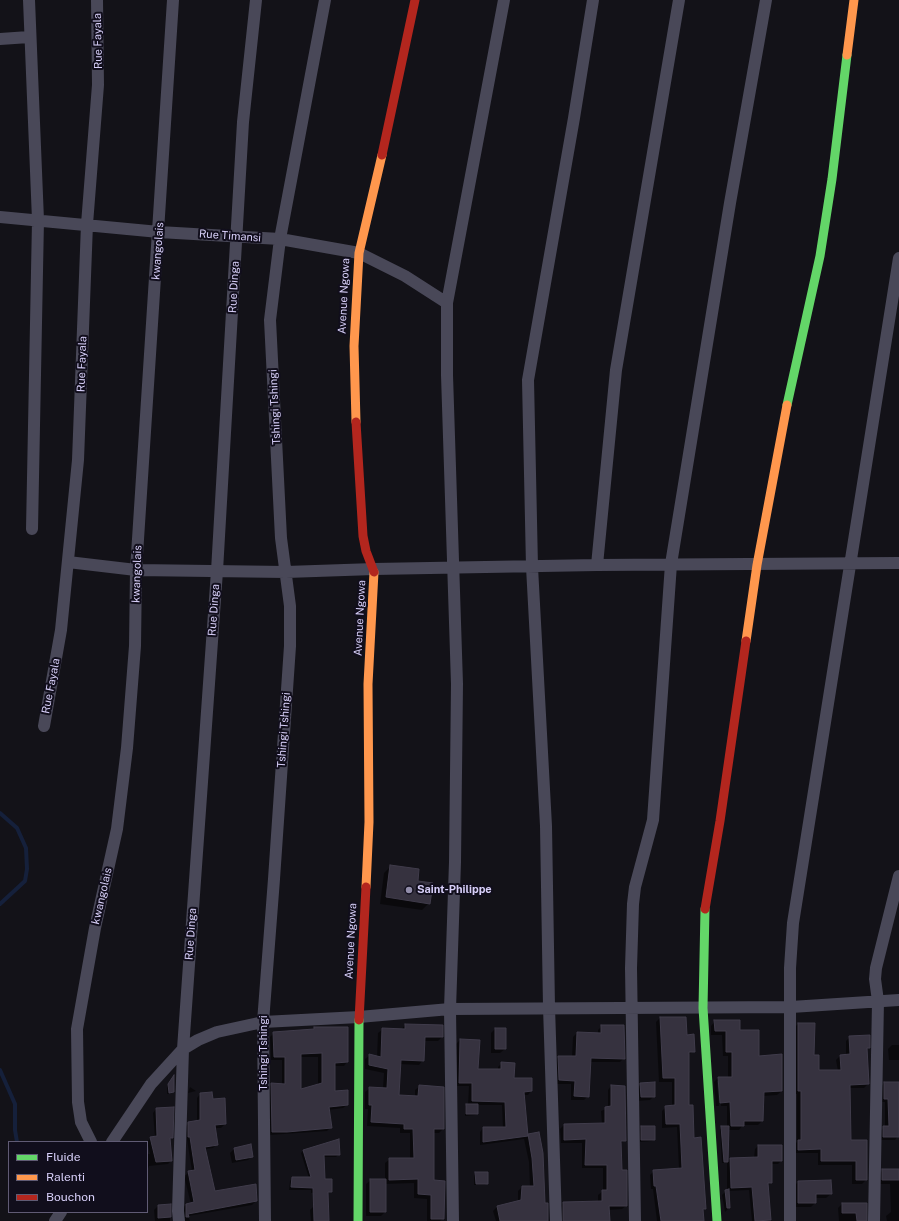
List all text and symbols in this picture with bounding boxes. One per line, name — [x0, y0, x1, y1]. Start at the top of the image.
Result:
street label: Rue Fayala — [91, 13, 105, 69]
street label: kwangolais — [149, 222, 167, 280]
street label: Rue Timansi — [199, 227, 261, 245]
street label: Avenue Ngowa — [335, 258, 353, 334]
street label: Rue Dinga — [226, 261, 242, 313]
street label: Rue Fayala — [74, 336, 90, 392]
street label: Tshingi Tshingi — [266, 369, 284, 445]
street label: kwangolais — [129, 545, 145, 603]
street label: Avenue Ngowa — [351, 580, 369, 656]
street label: Rue Dinga — [206, 584, 222, 636]
street label: Rue Fayala — [39, 657, 63, 715]
street label: Tshingi Tshingi — [275, 692, 293, 768]
street label: kwangolais — [89, 866, 115, 926]
place label: Saint-Philippe — [417, 883, 492, 897]
marker: Saint-Philippe — [404, 885, 414, 895]
street label: Avenue Ngowa — [342, 903, 360, 979]
street label: Rue Dinga — [183, 908, 199, 960]
street label: Tshingi Tshingi — [257, 1015, 271, 1091]
legend — [8, 1141, 148, 1213]
text: Fluide — [46, 1150, 81, 1164]
text: Ralenti — [46, 1170, 85, 1184]
text: Bouchon — [46, 1190, 95, 1204]

